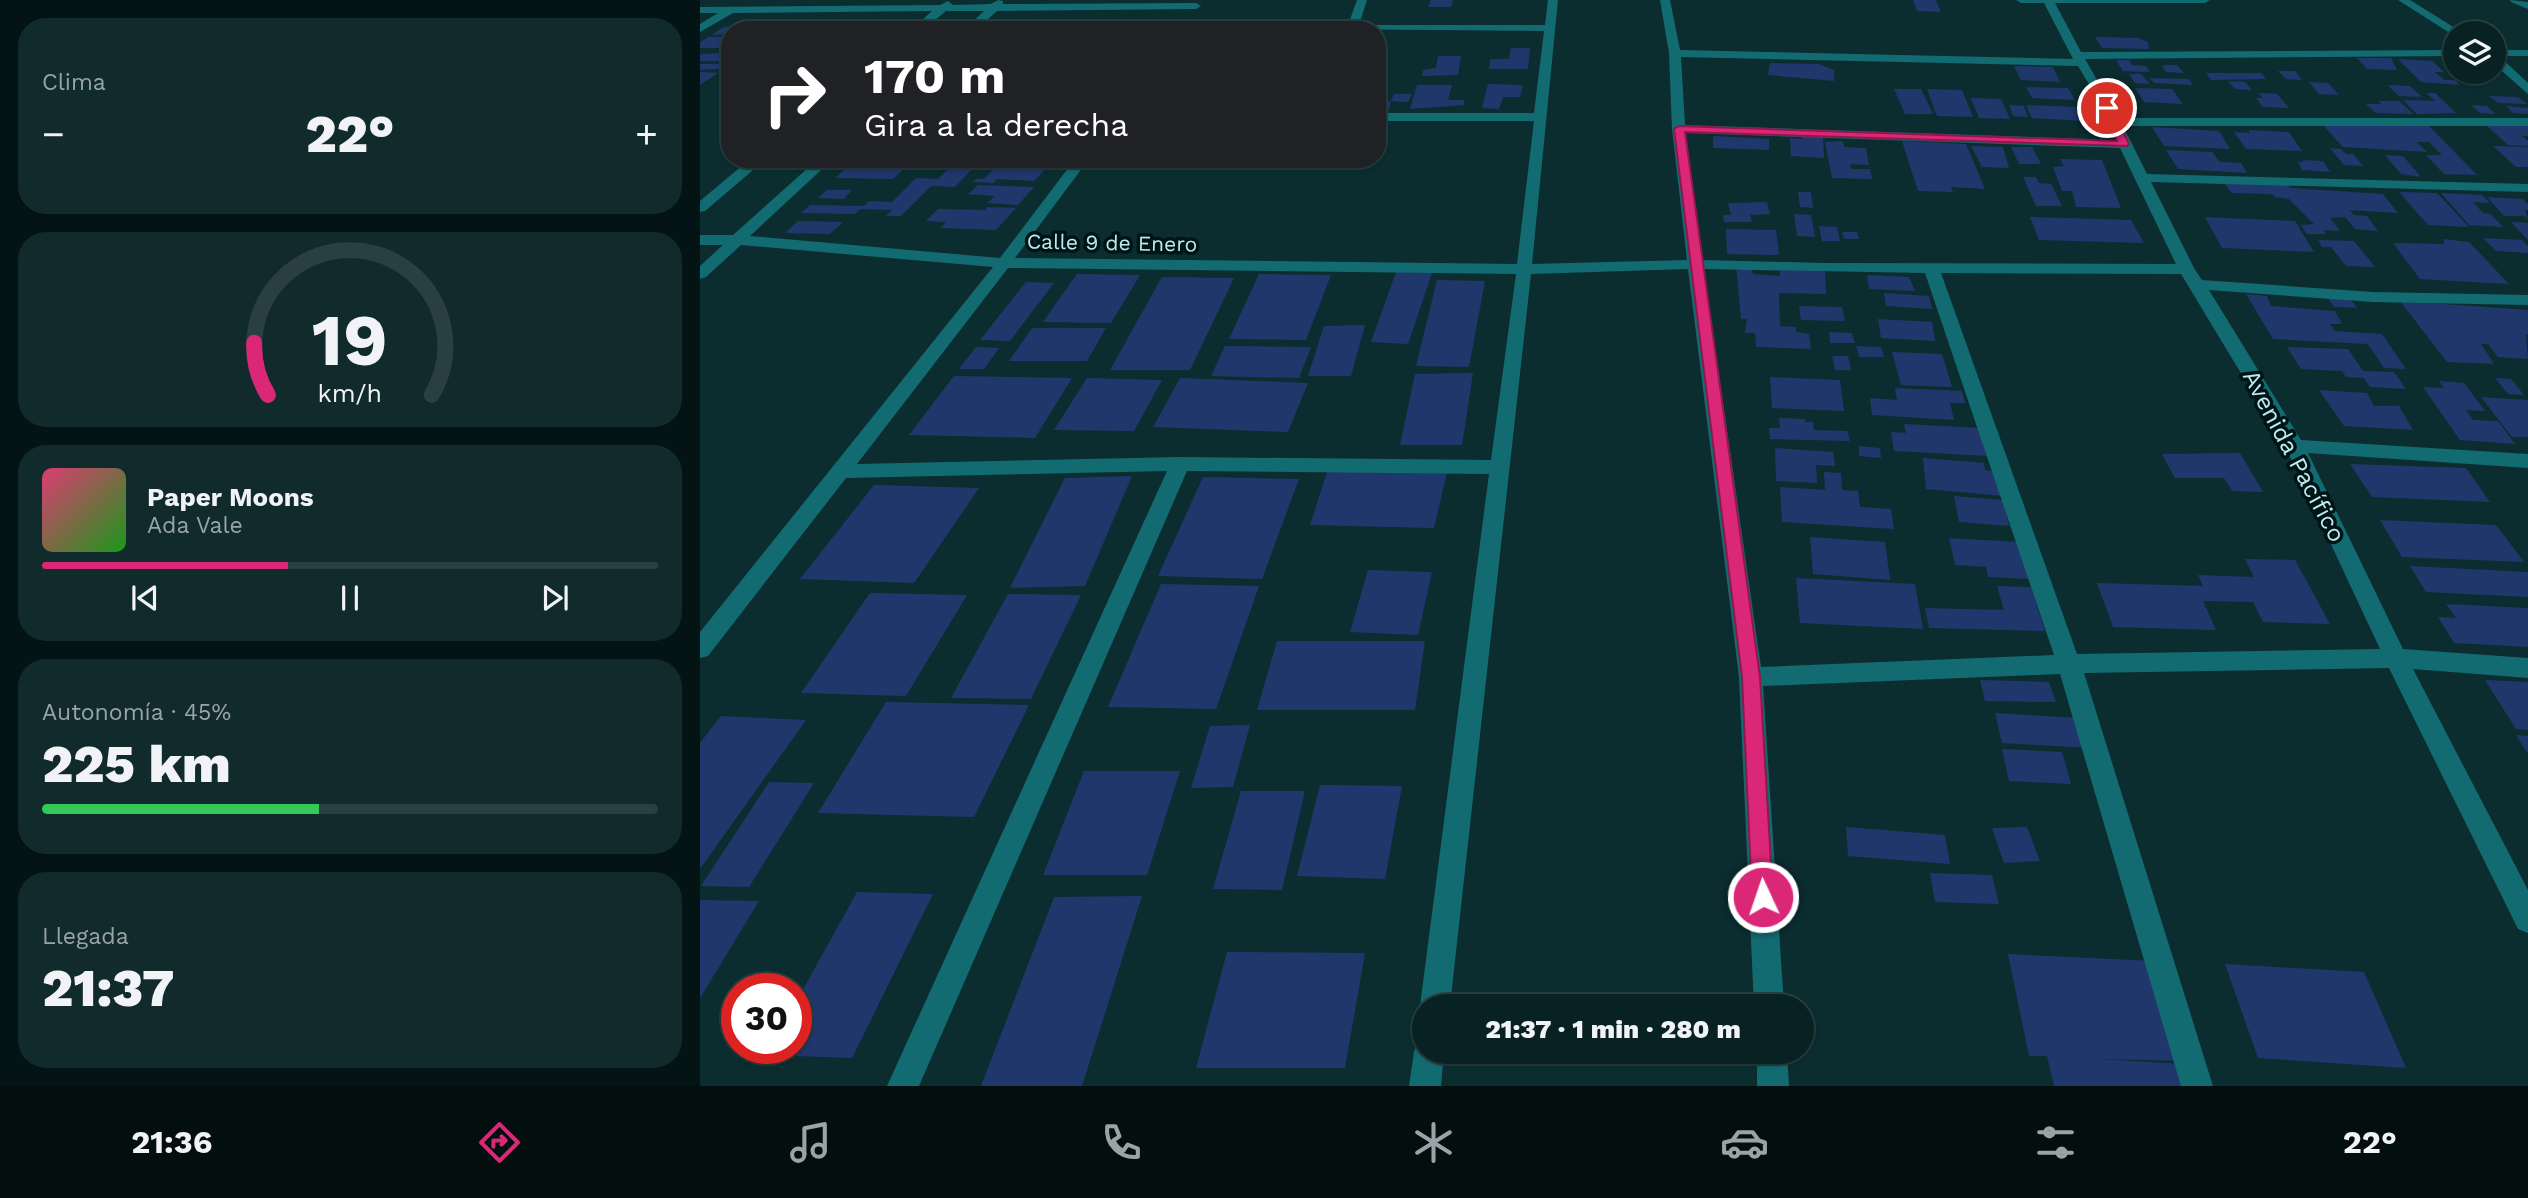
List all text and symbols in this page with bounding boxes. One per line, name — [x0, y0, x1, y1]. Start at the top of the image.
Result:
map controls — [2443, 21, 2506, 84]
button: layers — [2443, 21, 2506, 84]
text: 170 m — [864, 47, 1005, 105]
icon: right — [749, 49, 840, 140]
text: Clima — [42, 69, 106, 96]
pin — [2077, 78, 2137, 138]
icon: arrive — [2088, 89, 2126, 127]
text: 22° — [306, 104, 394, 165]
text: Gira a la derecha — [864, 106, 1128, 144]
text: − — [42, 112, 65, 156]
text: + — [635, 112, 658, 156]
street label: Calle 9 de Enero — [1027, 229, 1197, 256]
text: 19 — [312, 298, 388, 384]
street label: Avenida Pacífico — [2237, 365, 2351, 547]
text: km/h — [318, 379, 382, 408]
text: Paper Moons — [147, 482, 314, 512]
text: Ada Vale — [147, 512, 243, 539]
icon: previous — [126, 579, 164, 617]
icon: pause — [331, 579, 369, 617]
icon: next — [536, 579, 574, 617]
text: Autonomía · 45% — [42, 699, 231, 726]
text: 225 km — [42, 734, 231, 795]
position arrow — [1726, 860, 1800, 934]
text: Llegada — [42, 923, 129, 950]
text: 21:37 — [42, 958, 175, 1019]
speed limit sign: 30 — [721, 973, 812, 1064]
text: 21:37 · 1 min · 280 m — [1485, 1014, 1741, 1044]
icon: directions — [475, 1118, 524, 1167]
icon: music — [786, 1118, 835, 1167]
icon: phone — [1097, 1118, 1146, 1167]
icon: climate — [1409, 1118, 1458, 1167]
icon: car — [1720, 1118, 1769, 1167]
icon: filters — [2031, 1118, 2080, 1167]
text: 21:36 — [131, 1123, 212, 1161]
text: 22° — [2343, 1123, 2397, 1161]

